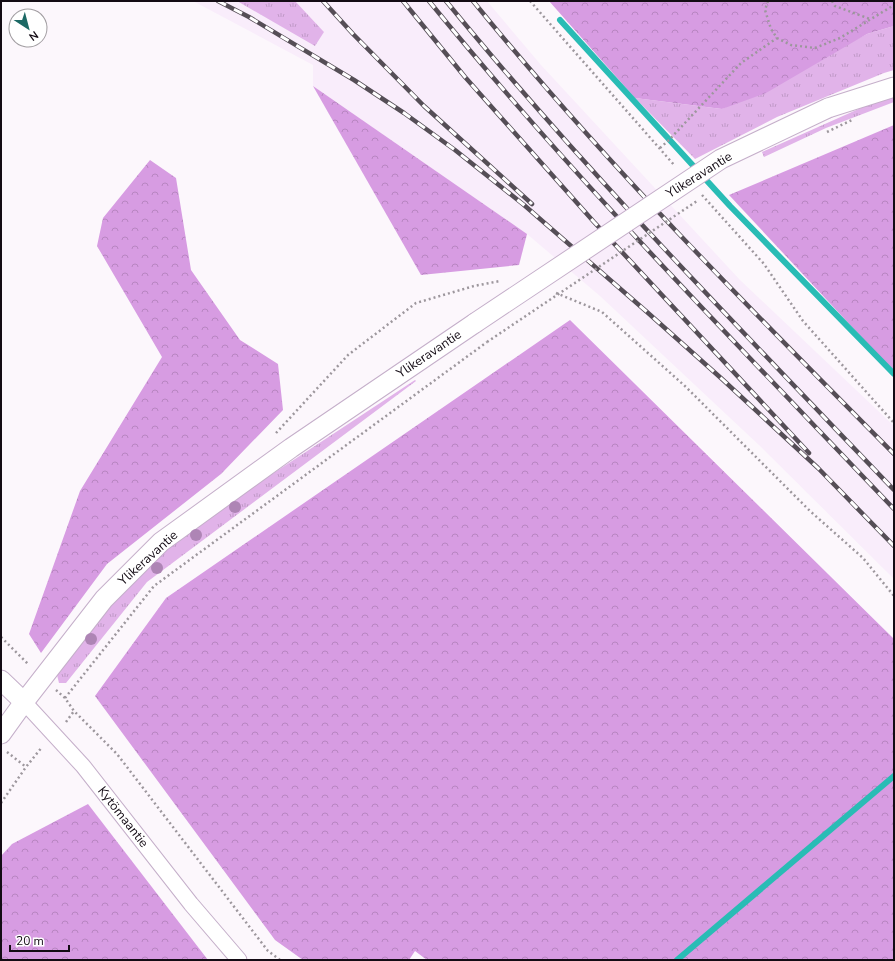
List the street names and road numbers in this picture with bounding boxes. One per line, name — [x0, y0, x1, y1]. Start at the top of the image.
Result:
street label: Ylikeravantie — [662, 148, 735, 203]
street label: Ylikeravantie — [392, 326, 465, 383]
street label: Ylikeravantie — [114, 526, 182, 590]
street label: Kytömaantie — [93, 783, 153, 851]

